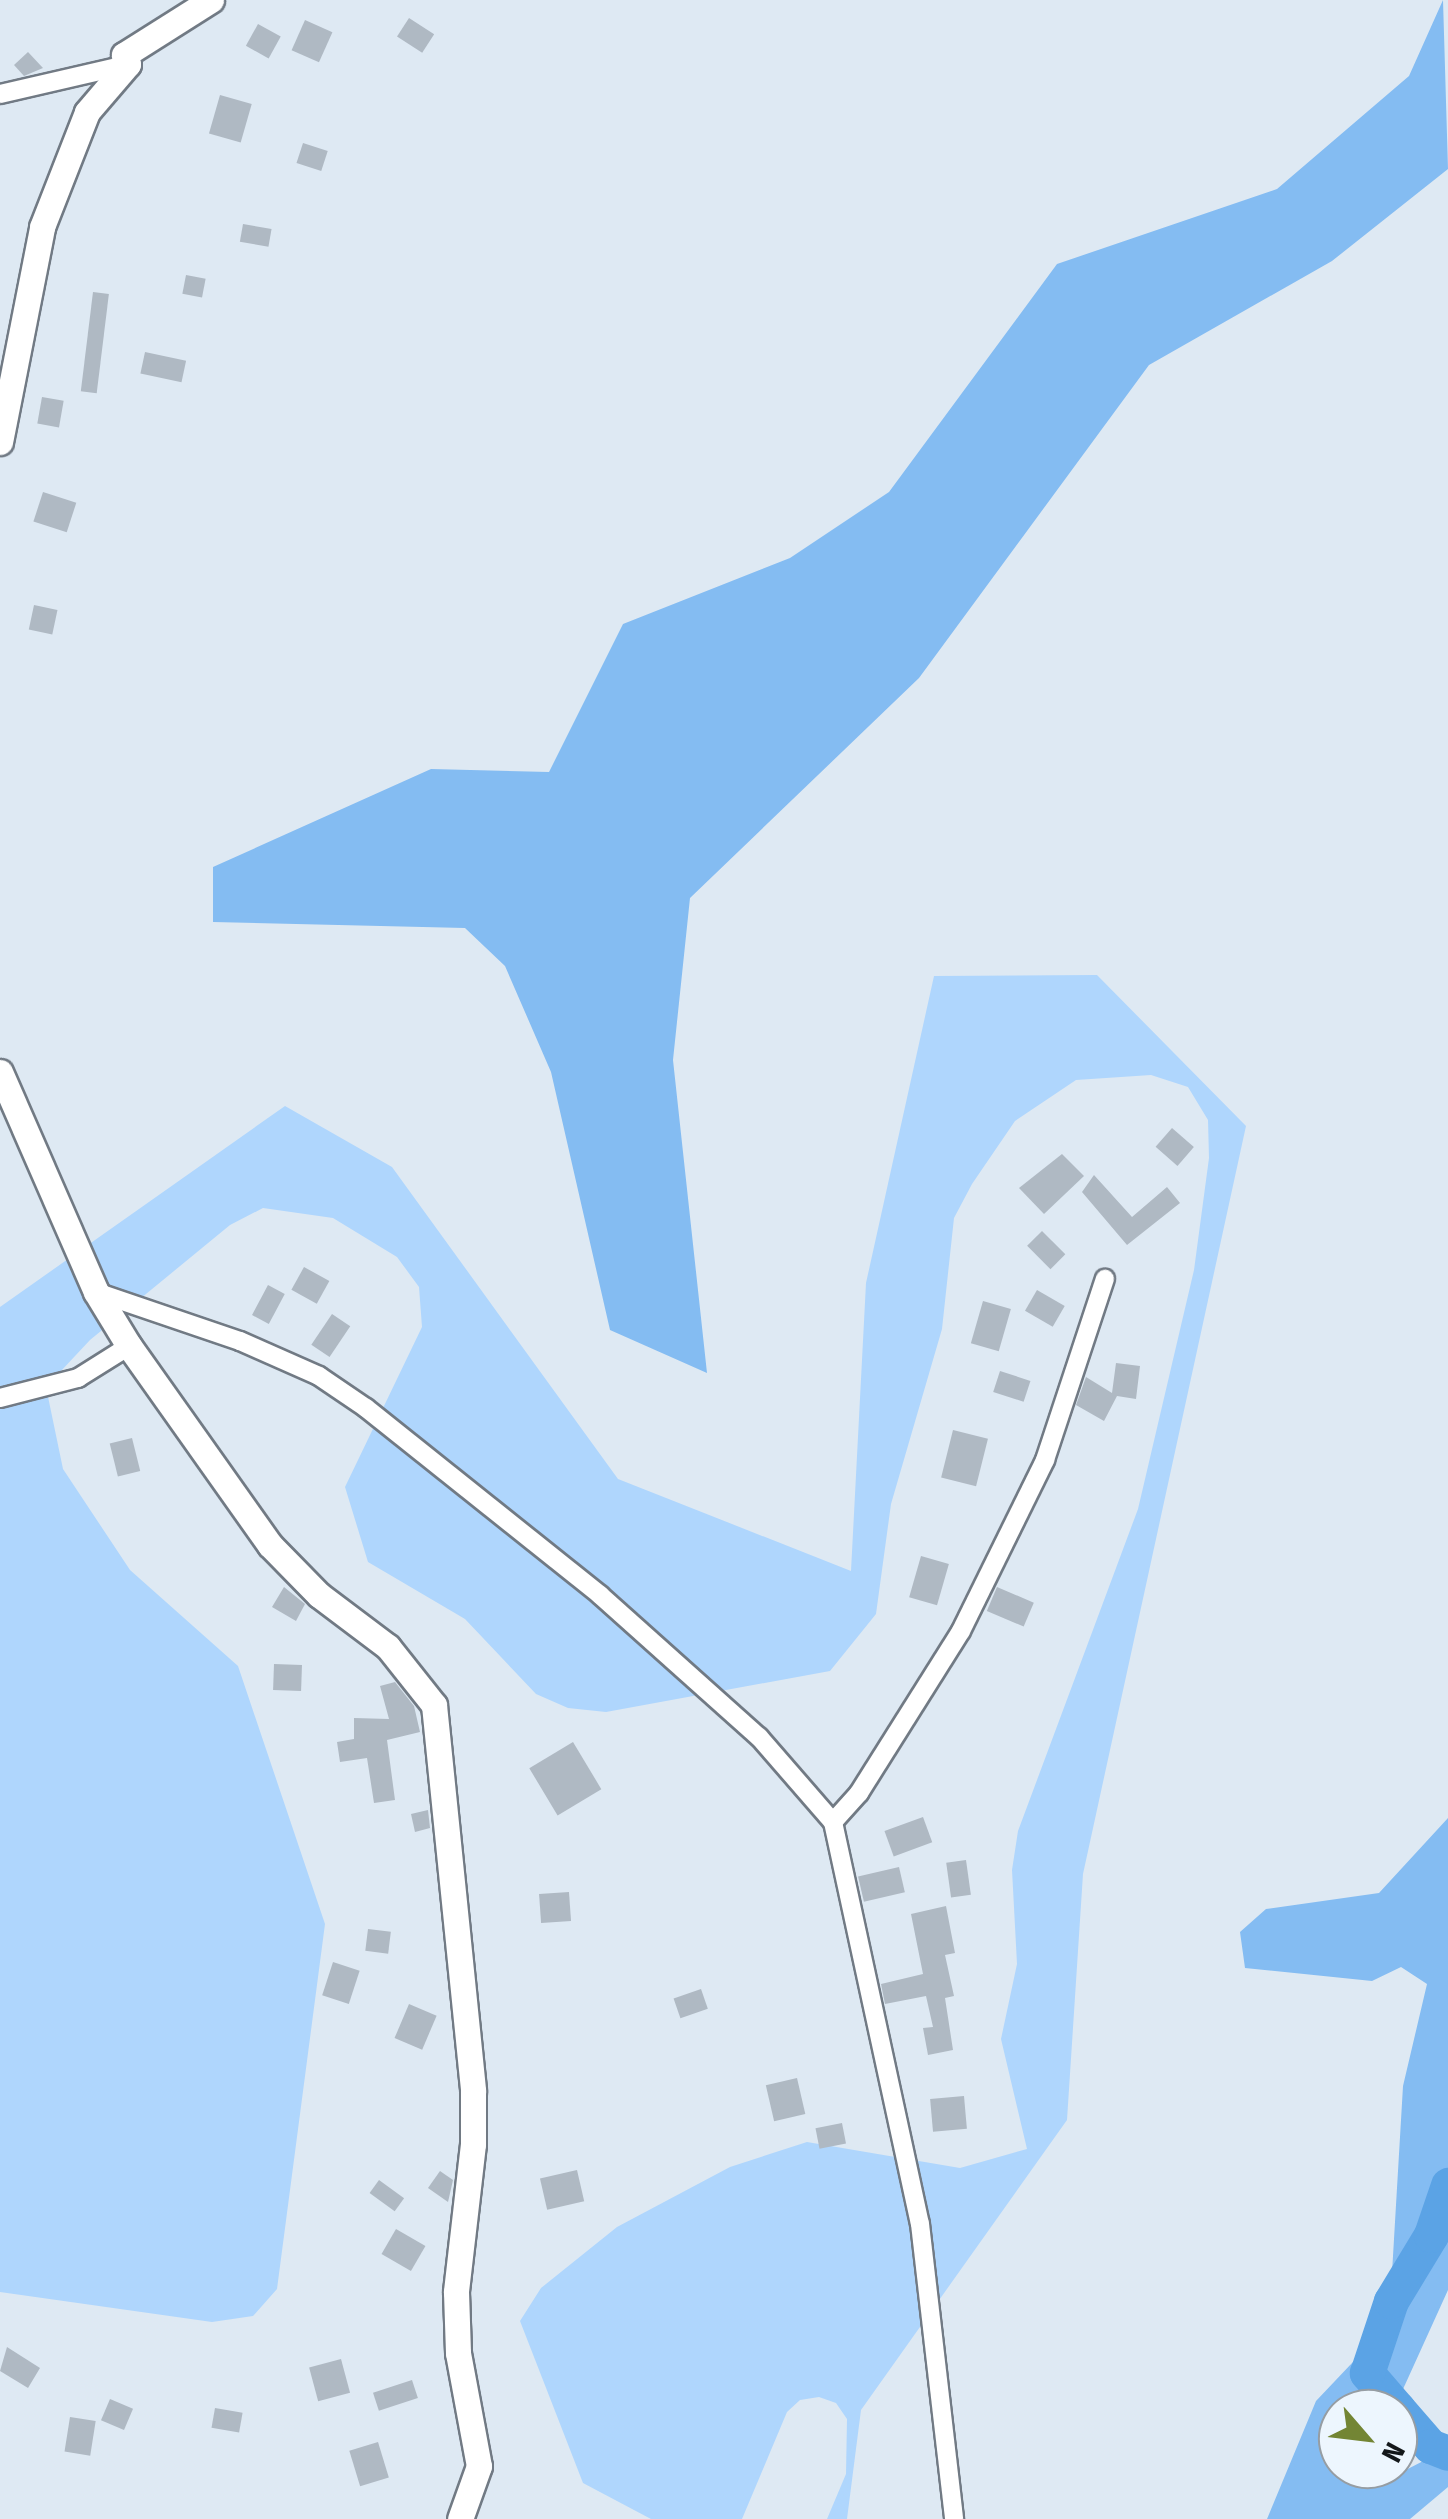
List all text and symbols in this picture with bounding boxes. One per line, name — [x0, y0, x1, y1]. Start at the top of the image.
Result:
north arrow — [1318, 2389, 1418, 2489]
text: N — [1375, 2437, 1412, 2468]

